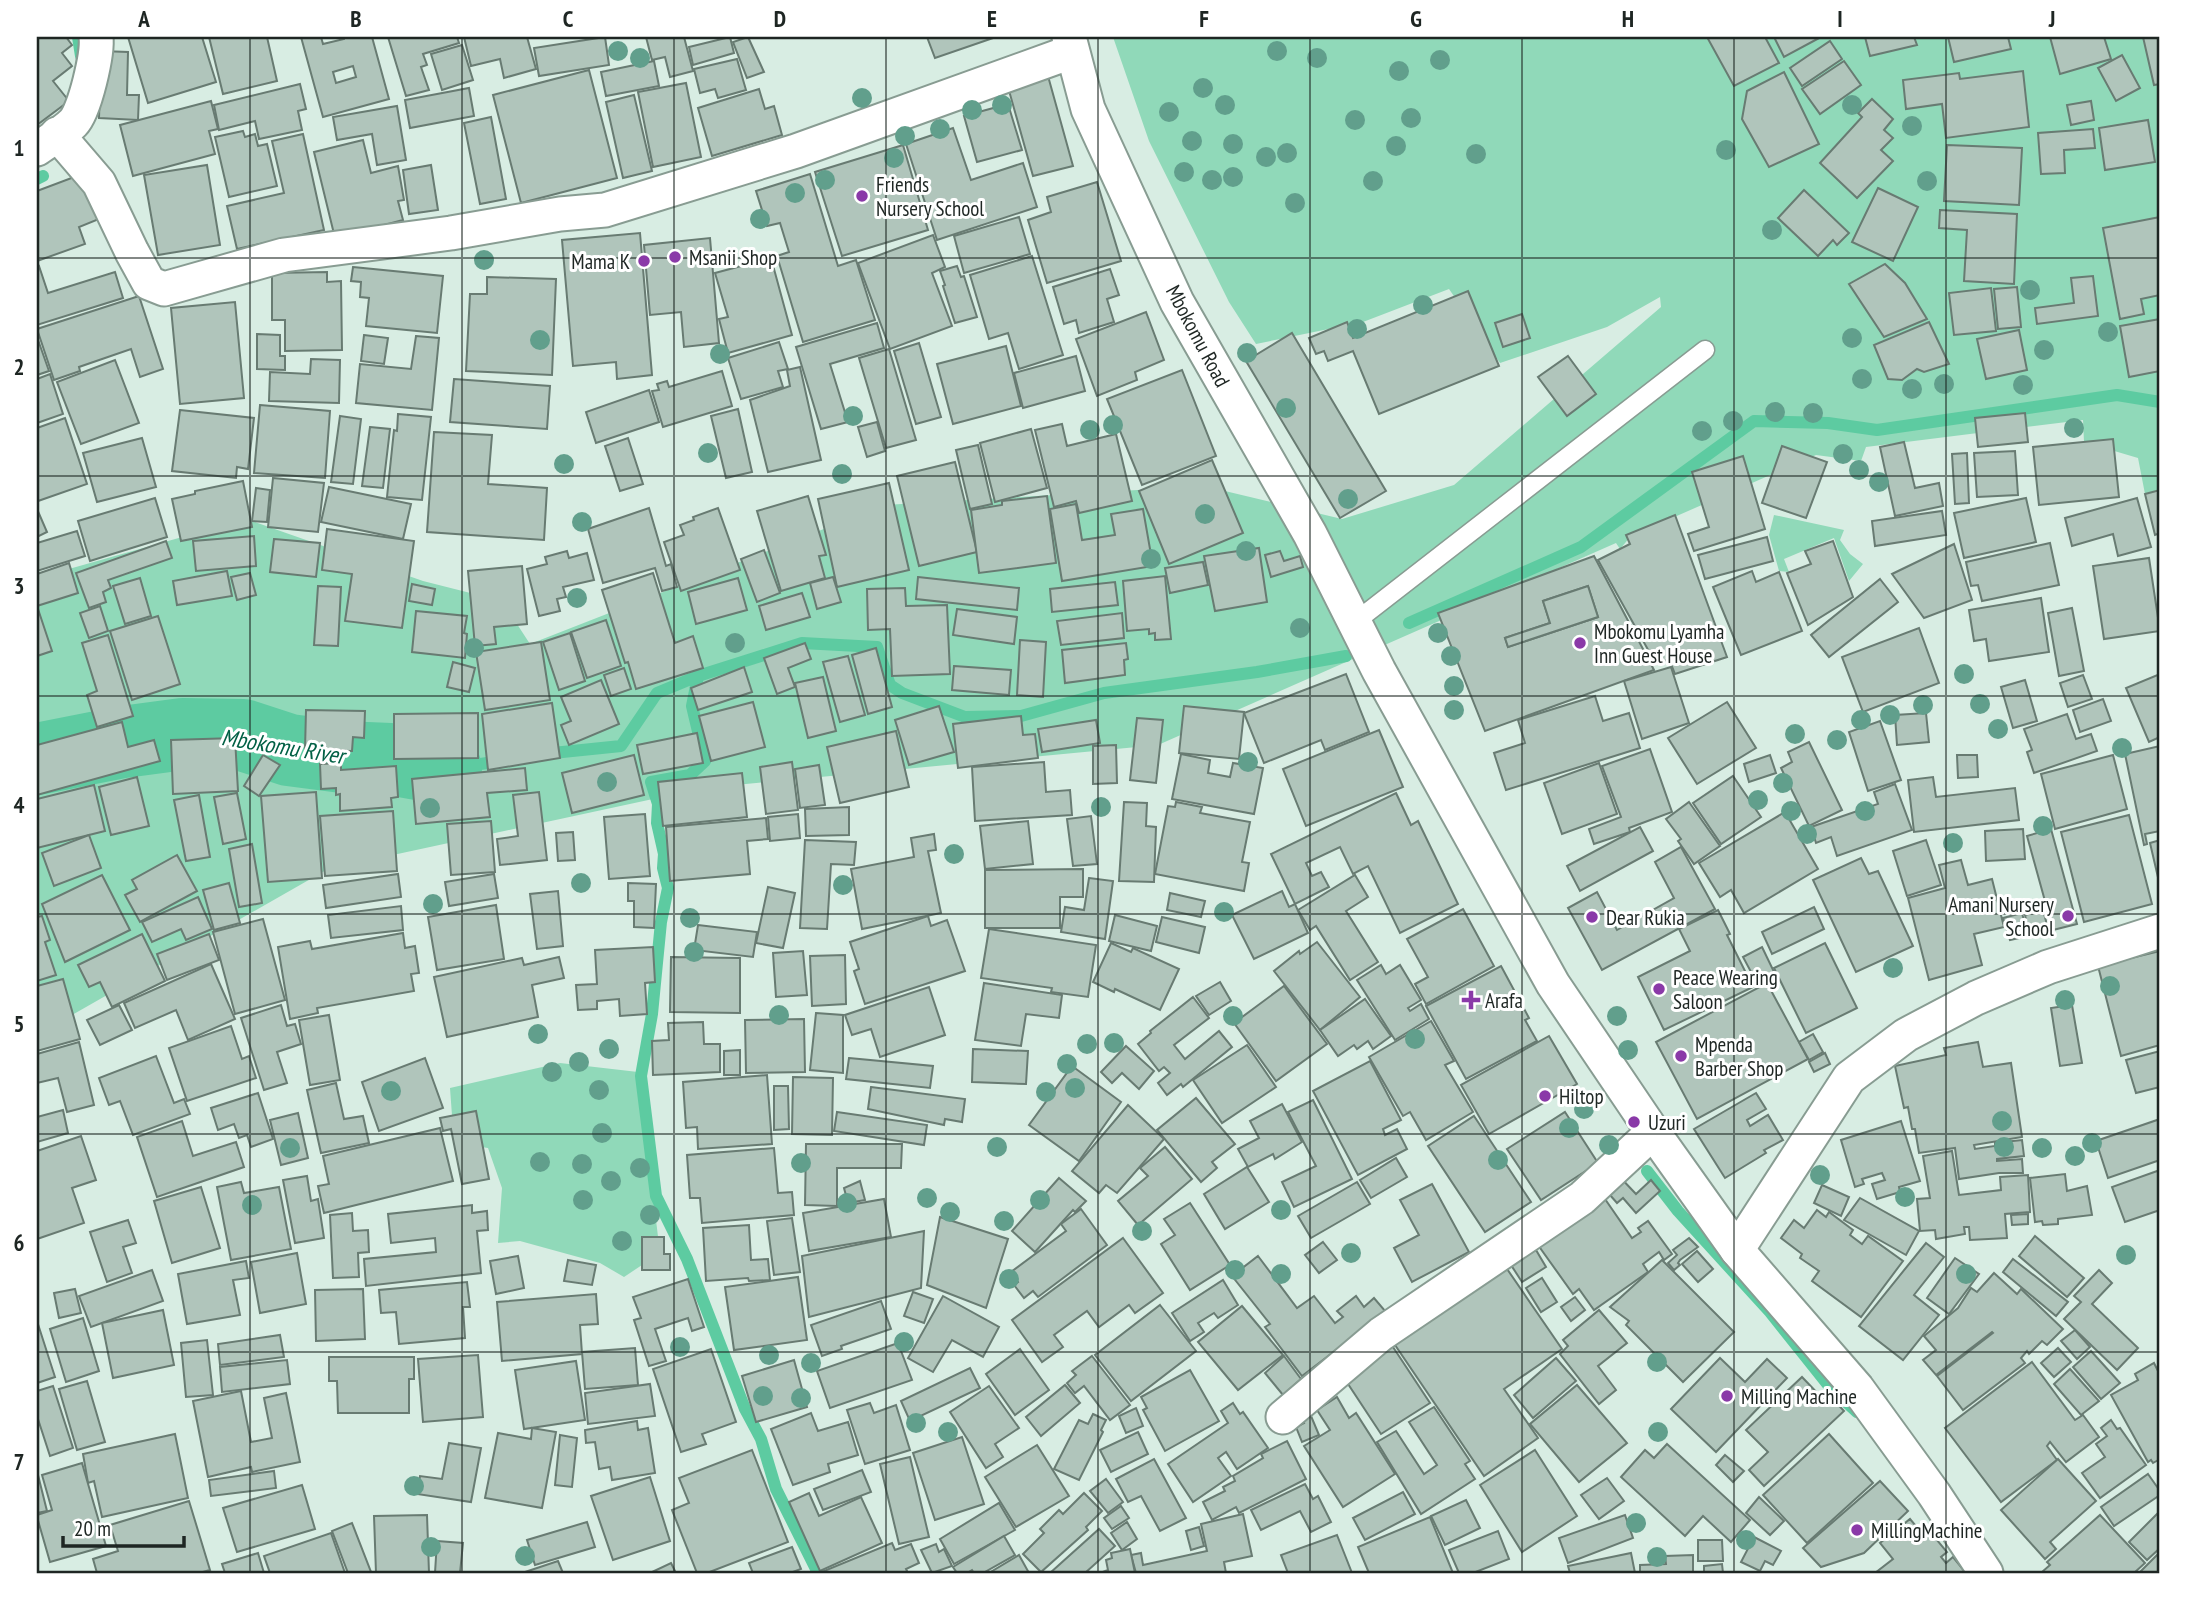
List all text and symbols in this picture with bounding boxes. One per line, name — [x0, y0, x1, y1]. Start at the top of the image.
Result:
text: A — [137, 4, 150, 33]
text: B — [350, 4, 362, 33]
text: C — [563, 4, 574, 33]
text: D — [774, 4, 786, 33]
text: E — [987, 4, 997, 33]
text: F — [1199, 4, 1209, 33]
text: G — [1410, 4, 1422, 33]
text: H — [1622, 4, 1634, 33]
text: I — [1837, 4, 1843, 33]
text: J — [2048, 4, 2055, 33]
text: 1 — [14, 133, 25, 162]
place label: Friends Nursery School — [876, 171, 984, 222]
marker: Friends Nursery School — [854, 188, 870, 204]
place label: Msanii Shop — [689, 244, 777, 271]
place label: Mama K — [571, 248, 630, 275]
marker: Msanii Shop — [667, 249, 683, 265]
marker: Mama K — [636, 253, 652, 269]
street label: Mbokomu Road — [1160, 280, 1236, 392]
text: 2 — [14, 352, 25, 381]
text: 3 — [14, 571, 25, 600]
place label: Mbokomu Lyamha Inn Guest House — [1594, 618, 1725, 669]
marker: Mbokomu Lyamha Inn Guest House — [1572, 635, 1588, 651]
water label: Mbokomu River — [220, 722, 350, 771]
text: 4 — [14, 790, 25, 819]
place label: Amani Nursery School — [1948, 891, 2054, 942]
place label: Dear Rukia — [1606, 904, 1685, 931]
marker: Amani Nursery School — [2060, 908, 2076, 924]
marker: Dear Rukia — [1584, 909, 1600, 925]
place label: Peace Wearing Saloon — [1673, 964, 1778, 1015]
marker: Peace Wearing Saloon — [1651, 981, 1667, 997]
place label: Arafa — [1485, 987, 1523, 1014]
marker: Arafa — [1463, 992, 1479, 1008]
text: 5 — [14, 1009, 25, 1038]
place label: Mpenda Barber Shop — [1695, 1031, 1783, 1082]
marker: Mpenda Barber Shop — [1673, 1048, 1689, 1064]
place label: Hiltop — [1559, 1083, 1604, 1110]
marker: Hiltop — [1537, 1088, 1553, 1104]
place label: Uzuri — [1648, 1109, 1686, 1136]
marker: Uzuri — [1626, 1114, 1642, 1130]
text: 6 — [14, 1228, 25, 1257]
place label: Milling Machine — [1741, 1383, 1857, 1410]
marker: Milling Machine — [1719, 1388, 1735, 1404]
text: 7 — [14, 1447, 25, 1476]
scale bar — [63, 1505, 184, 1549]
text: 20 m — [74, 1515, 111, 1542]
place label: MillingMachine — [1871, 1517, 1983, 1544]
marker: MillingMachine — [1849, 1522, 1865, 1538]

